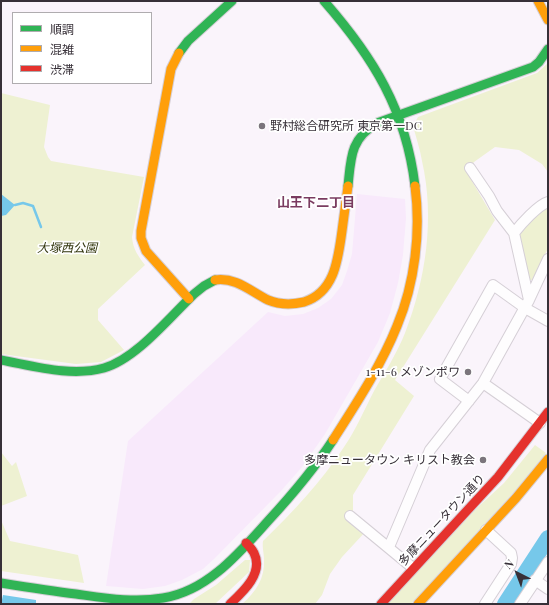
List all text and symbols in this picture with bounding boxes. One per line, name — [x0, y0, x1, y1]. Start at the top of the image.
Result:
legend — [12, 12, 152, 84]
text: 順調 — [50, 21, 74, 37]
text: 混雑 — [50, 41, 74, 57]
text: 渋滞 — [50, 61, 74, 77]
place label: 野村総合研究所 東京第一DC — [270, 119, 422, 133]
marker: 野村総合研究所 東京第一DC — [257, 121, 267, 131]
district label: 山王下二丁目 — [277, 195, 355, 211]
park label: 大塚西公園 — [37, 241, 97, 255]
place label: 1-11-6 メゾンポワ — [366, 365, 460, 379]
marker: 1-11-6 メゾンポワ — [463, 367, 473, 377]
place label: 多摩ニュータウン キリスト教会 — [304, 453, 475, 467]
marker: 多摩ニュータウン キリスト教会 — [478, 455, 488, 465]
street label: 多摩ニュータウン通り — [396, 471, 488, 569]
north arrow — [497, 553, 537, 593]
text: N — [501, 555, 517, 572]

